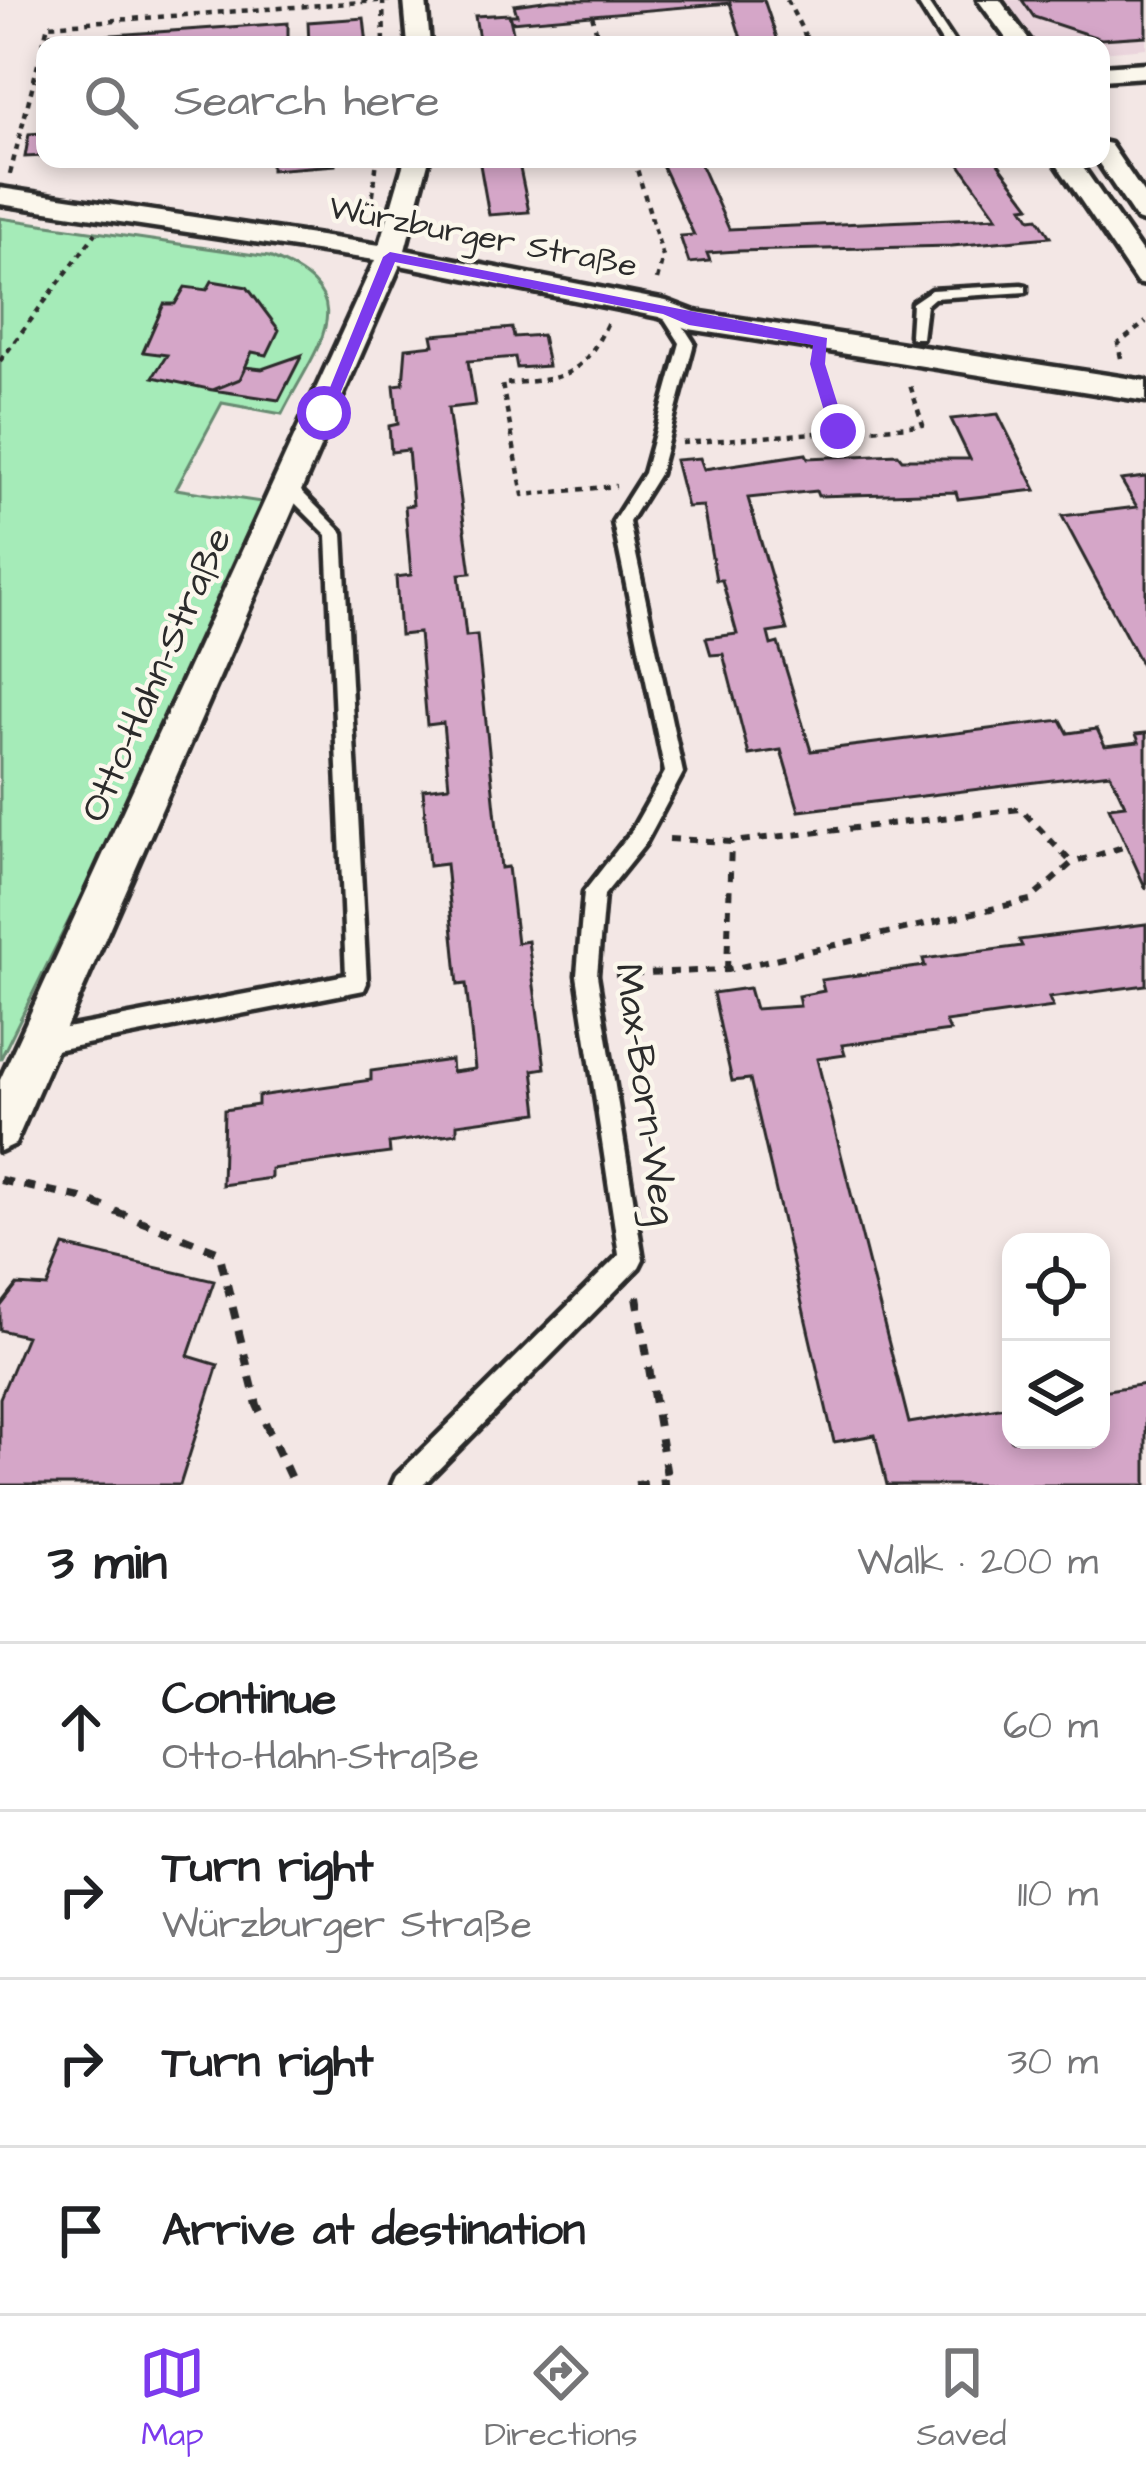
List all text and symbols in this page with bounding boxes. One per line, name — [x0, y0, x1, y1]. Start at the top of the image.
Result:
search box — [36, 36, 1110, 168]
icon: search — [78, 69, 144, 135]
text: Search here — [174, 71, 440, 133]
street label: Würzburger Straße — [325, 185, 641, 291]
route start — [297, 386, 351, 440]
route end — [811, 404, 865, 458]
street label: Otto-Hahn-Straße — [68, 519, 246, 831]
street label: Max-Born-Weg — [600, 960, 690, 1228]
map controls — [1002, 1233, 1110, 1449]
button: locate — [1002, 1233, 1110, 1341]
button: layers — [1002, 1341, 1110, 1449]
text: 3 min — [48, 1528, 167, 1599]
text: Walk · 200 m — [857, 1536, 1098, 1590]
text: Continue — [162, 1669, 336, 1731]
icon: ahead — [48, 1694, 114, 1760]
text: 60 m — [1003, 1700, 1098, 1754]
text: Otto-Hahn-Straße — [162, 1731, 479, 1785]
text: Turn right — [162, 1837, 374, 1899]
icon: right — [48, 1862, 114, 1928]
text: 110 m — [1017, 1868, 1098, 1922]
text: Würzburger Straße — [162, 1899, 532, 1953]
icon: right — [48, 2030, 114, 2096]
text: Turn right — [162, 2032, 374, 2094]
text: 30 m — [1008, 2036, 1098, 2090]
icon: arrive — [48, 2198, 114, 2264]
text: Arrive at destination — [162, 2200, 585, 2262]
tab: Map — [139, 2340, 205, 2458]
tab: Directions — [484, 2340, 638, 2458]
tab: Saved — [917, 2340, 1007, 2458]

